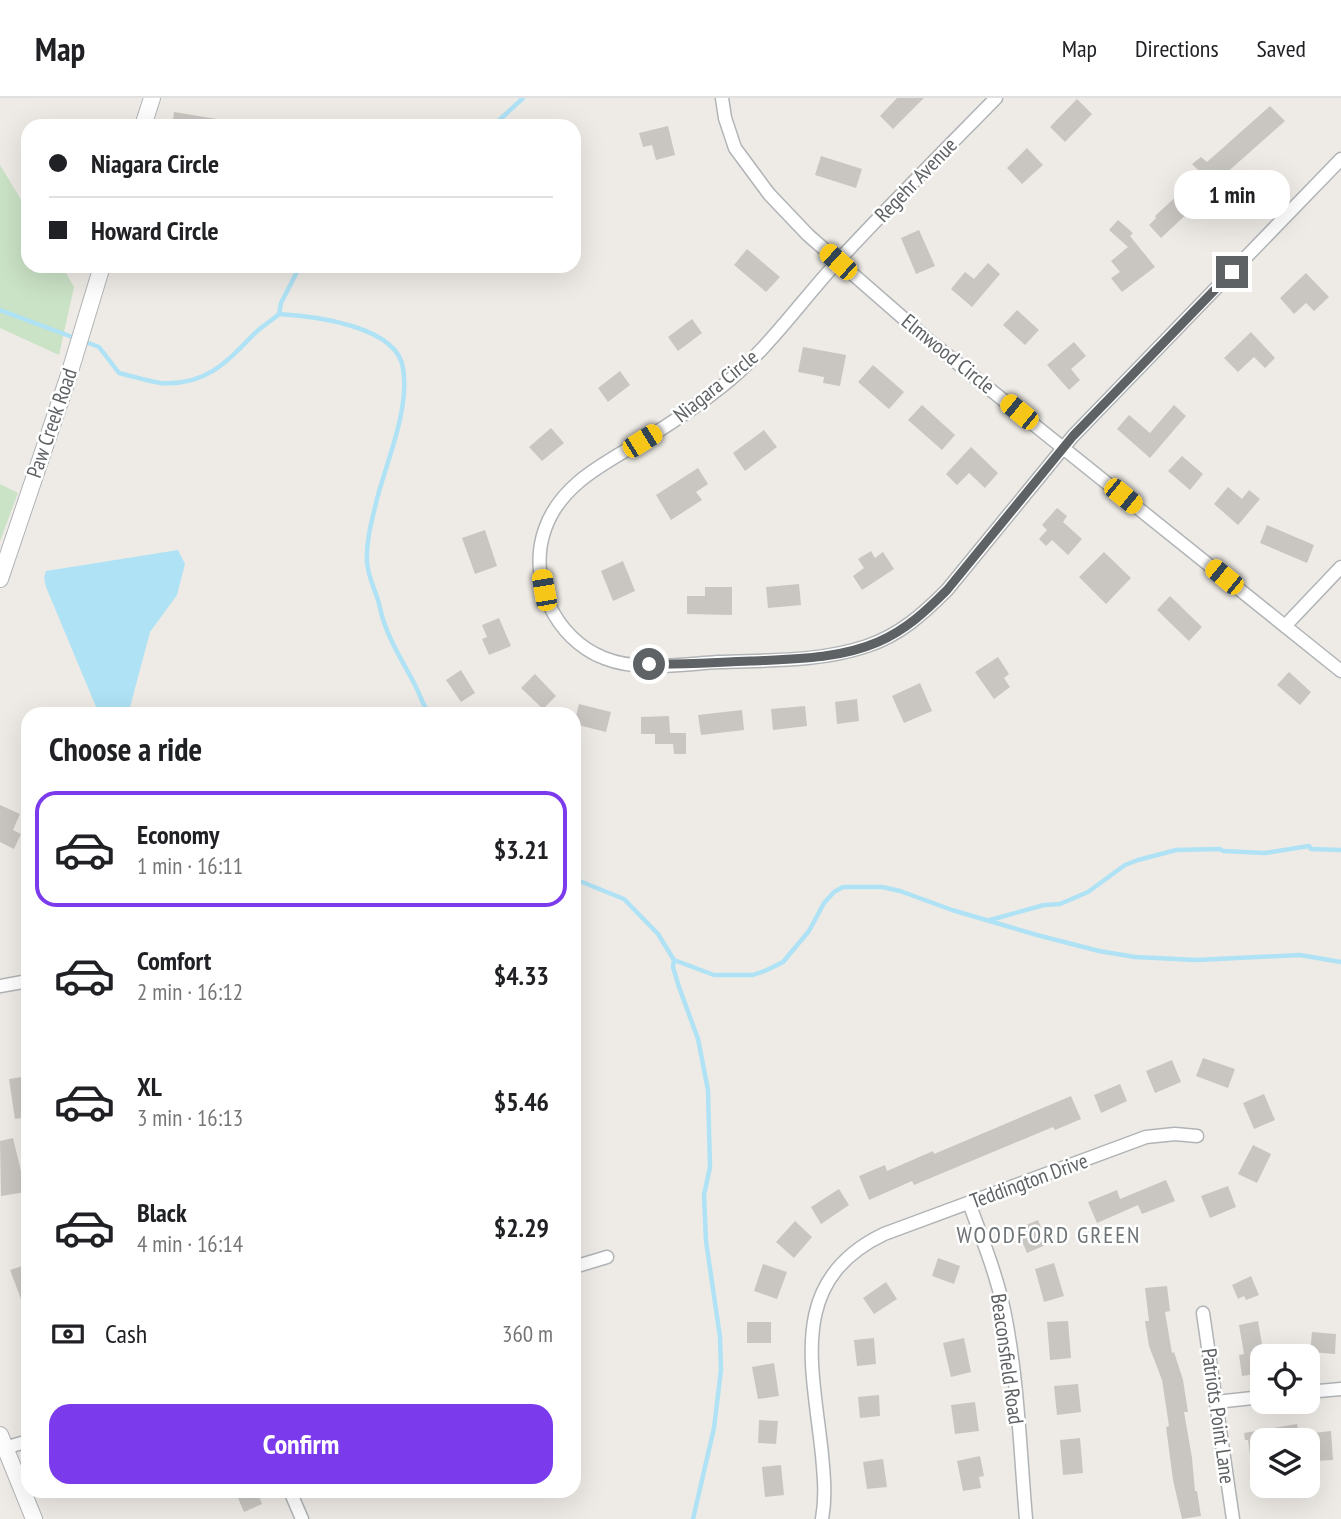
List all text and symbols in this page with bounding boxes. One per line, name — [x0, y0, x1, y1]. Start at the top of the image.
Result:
text: Map — [35, 27, 85, 70]
text: Map — [1062, 33, 1097, 64]
text: Directions — [1135, 33, 1219, 64]
text: Saved — [1257, 33, 1306, 64]
street label: Regehr Avenue — [869, 132, 963, 228]
text: Niagara Circle — [91, 147, 219, 180]
callout: 1 min — [1174, 170, 1290, 220]
text: 1 min — [1209, 180, 1255, 209]
text: Howard Circle — [91, 214, 219, 247]
car — [816, 240, 861, 284]
route end — [1216, 256, 1248, 288]
street label: Elmwood Circle — [896, 308, 1001, 399]
street label: Niagara Circle — [668, 343, 764, 428]
street label: Paw Creek Road — [20, 365, 83, 481]
car — [997, 391, 1042, 433]
car — [619, 421, 666, 461]
car — [1101, 475, 1146, 517]
car — [1202, 556, 1247, 598]
car — [531, 567, 558, 613]
route start — [633, 648, 665, 680]
text: Choose a ride — [49, 728, 202, 770]
icon: car — [53, 818, 116, 881]
text: Economy — [137, 818, 219, 851]
text: $3.21 — [494, 833, 549, 866]
text: 1 min · 16:11 — [137, 851, 243, 880]
icon: car — [53, 944, 116, 1007]
text: Comfort — [137, 944, 211, 977]
text: $4.33 — [494, 959, 549, 992]
text: 2 min · 16:12 — [137, 977, 243, 1006]
icon: car — [53, 1070, 116, 1133]
text: XL — [137, 1070, 162, 1103]
text: $5.46 — [494, 1085, 549, 1118]
text: 3 min · 16:13 — [137, 1103, 243, 1132]
street label: Teddington Drive — [966, 1147, 1091, 1214]
icon: car — [53, 1196, 116, 1259]
text: Black — [137, 1196, 187, 1229]
text: $2.29 — [494, 1211, 549, 1244]
district label: WOODFORD GREEN — [957, 1220, 1141, 1249]
text: 4 min · 16:14 — [137, 1229, 243, 1258]
street label: Beaconsfield Road — [985, 1292, 1030, 1426]
icon: cash — [49, 1315, 87, 1353]
text: Cash — [105, 1317, 147, 1350]
text: 360 m — [502, 1319, 553, 1348]
map controls — [1250, 1344, 1320, 1498]
button: locate — [1250, 1344, 1320, 1414]
street label: Patriots Point Lane — [1196, 1346, 1241, 1485]
button: Confirm — [49, 1404, 553, 1484]
button: layers — [1250, 1428, 1320, 1498]

